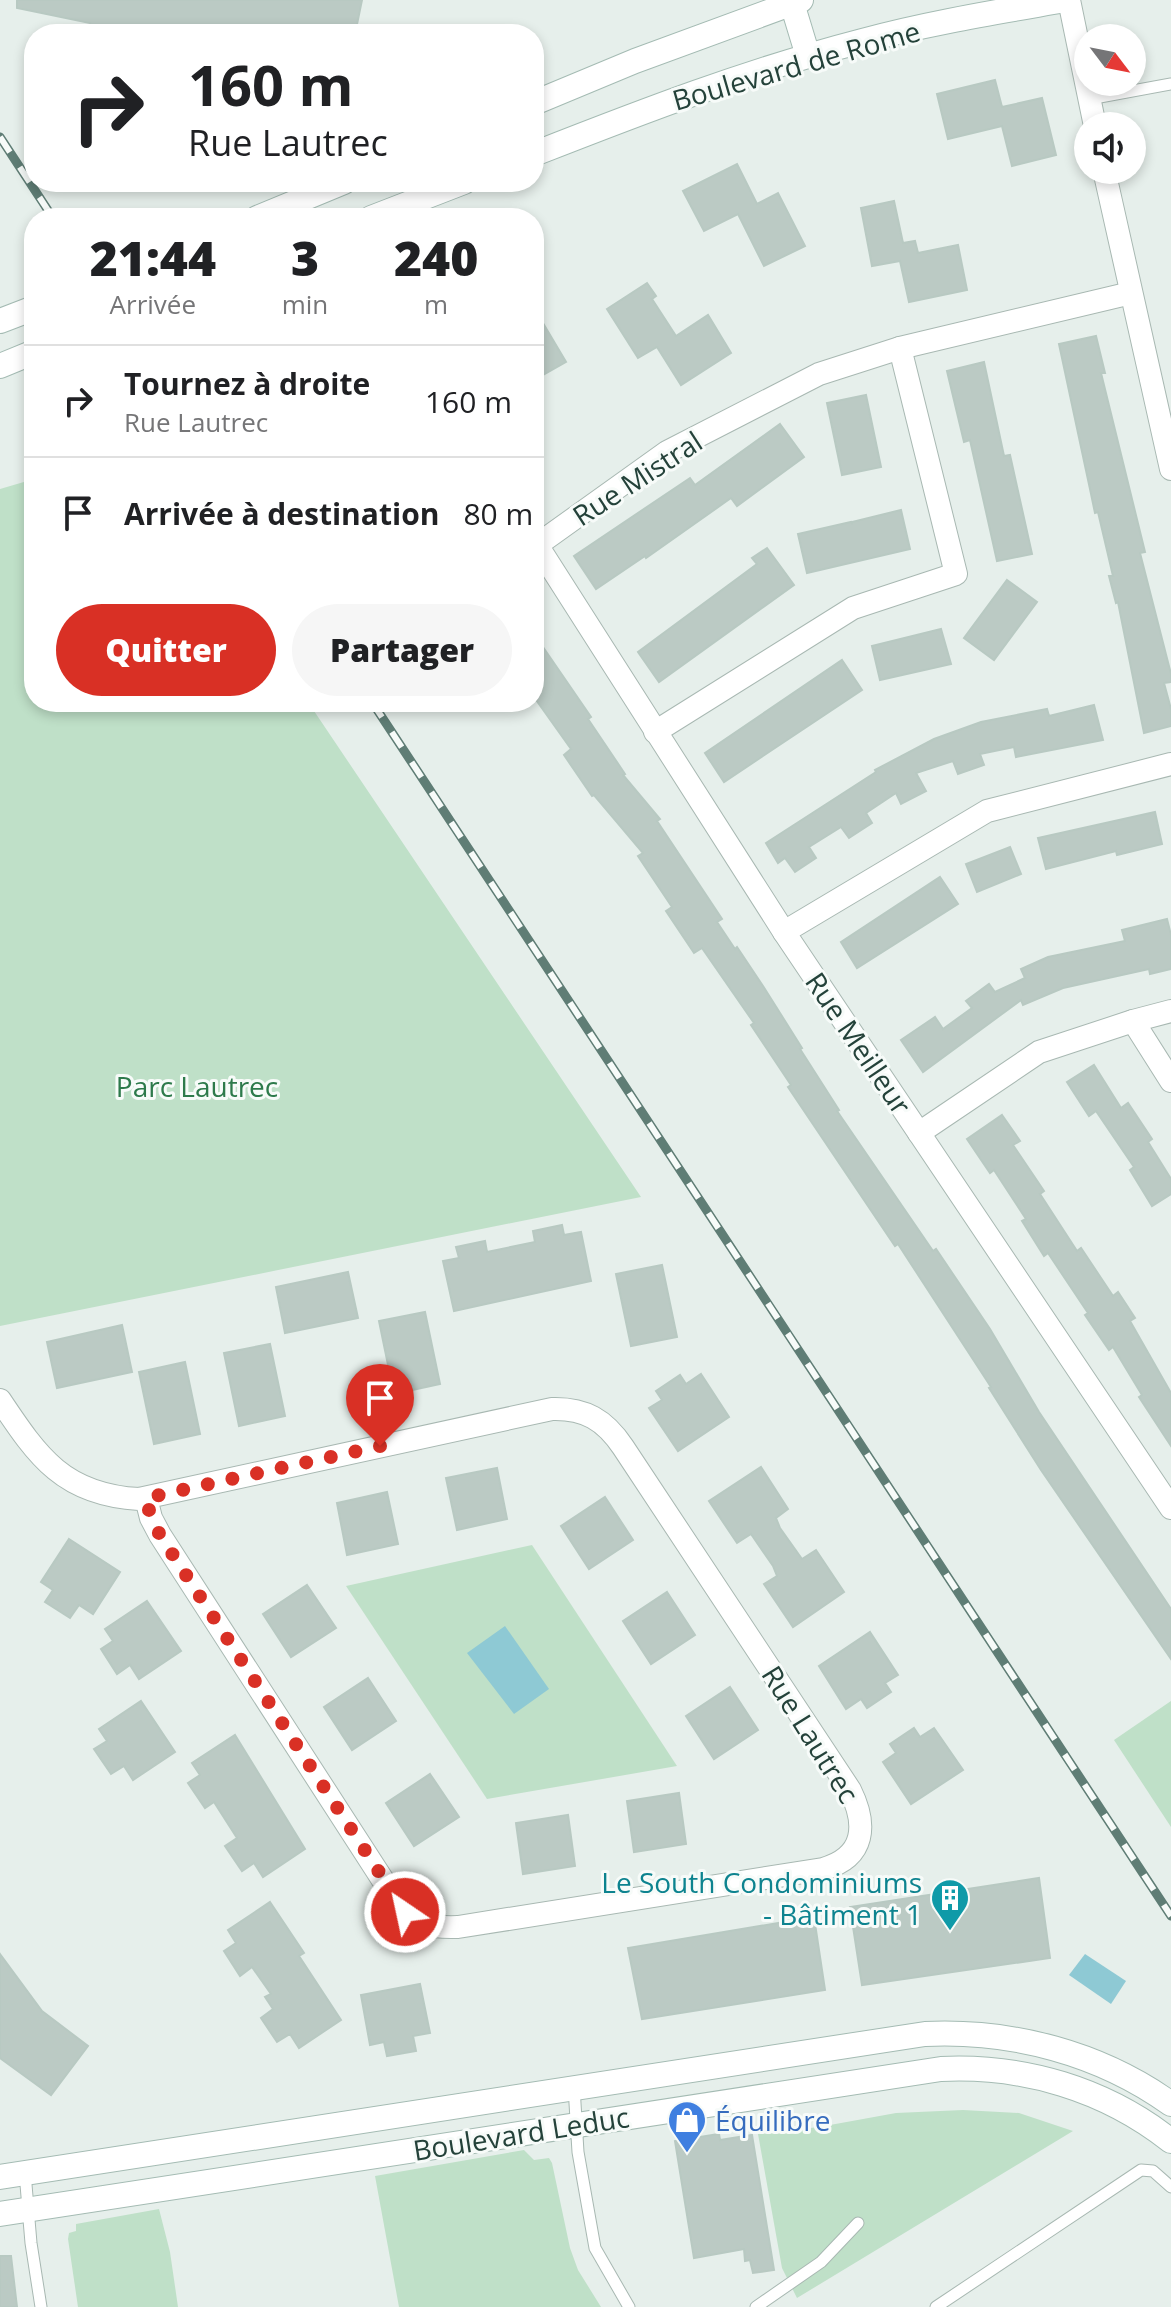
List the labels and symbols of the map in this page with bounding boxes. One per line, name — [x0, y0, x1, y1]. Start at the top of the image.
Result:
street label: Boulevard de Rome — [668, 11, 924, 119]
north arrow — [1074, 24, 1146, 96]
street label: Rue Mistral — [565, 422, 709, 534]
street label: Rue Meilleur — [797, 964, 921, 1122]
park label: Parc Lautrec — [116, 1067, 278, 1105]
pin — [346, 1364, 414, 1446]
street label: Rue Lautrec — [754, 1658, 868, 1810]
place label: Le South Condominiums - Bâtiment 1 — [601, 1863, 922, 1933]
position arrow — [363, 1870, 447, 1954]
building icon: Le South Condominiums - Bâtiment 1 — [929, 1877, 971, 1932]
street label: Boulevard Leduc — [410, 2097, 632, 2169]
shop icon: Équilibre — [666, 2099, 708, 2154]
place label: Équilibre — [715, 2101, 830, 2139]

